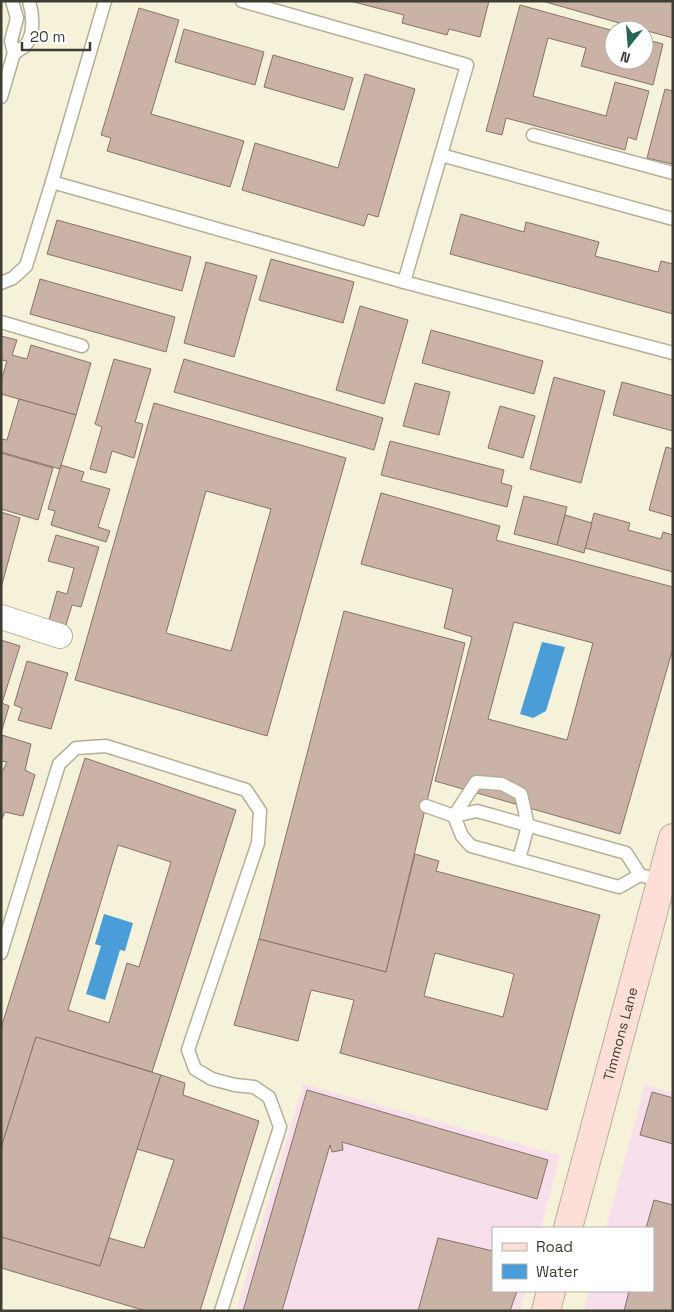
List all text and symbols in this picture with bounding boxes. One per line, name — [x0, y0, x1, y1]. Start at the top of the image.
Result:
scale bar — [22, 20, 90, 52]
north arrow — [604, 20, 654, 70]
text: 20 m — [30, 27, 65, 46]
text: N — [618, 47, 632, 67]
street label: Timmons Lane — [599, 985, 641, 1083]
legend — [492, 1227, 654, 1292]
text: Road — [536, 1237, 573, 1256]
text: Water — [536, 1262, 579, 1281]

